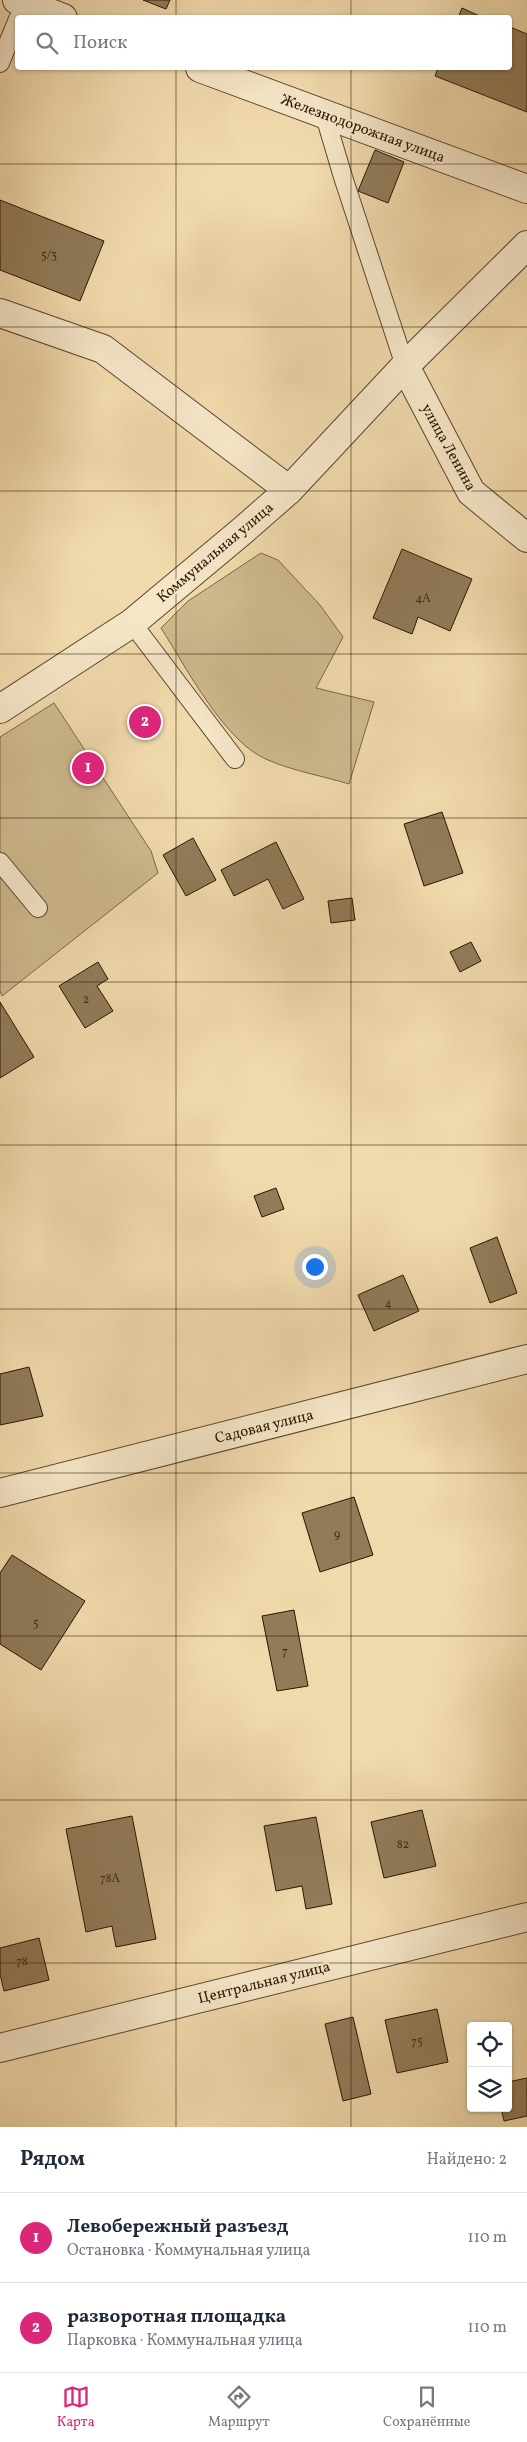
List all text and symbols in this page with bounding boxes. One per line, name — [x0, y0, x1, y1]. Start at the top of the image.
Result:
search box — [15, 15, 512, 70]
icon: search — [33, 29, 61, 57]
text: Поиск — [73, 30, 127, 56]
street label: Железнодорожная улица — [277, 90, 448, 169]
house number: 5/3 — [41, 248, 57, 264]
street label: улица Ленина — [415, 400, 480, 495]
street label: Коммунальная улица — [153, 498, 279, 608]
house number: 4А — [415, 591, 431, 607]
pin: 2 — [129, 703, 161, 741]
pin: 1 — [72, 749, 104, 787]
house number: 2 — [83, 992, 89, 1008]
your location — [302, 1254, 328, 1280]
house number: 4 — [384, 1296, 392, 1312]
street label: Садовая улица — [213, 1405, 316, 1450]
house number: 9 — [334, 1527, 340, 1543]
house number: 5 — [33, 1616, 39, 1632]
house number: 7 — [282, 1644, 288, 1660]
house number: 82 — [397, 1837, 409, 1853]
house number: 78А — [100, 1871, 121, 1887]
house number: 78 — [16, 1954, 28, 1970]
street label: Центральная улица — [196, 1957, 333, 2010]
map controls — [467, 2022, 512, 2112]
button: locate — [467, 2022, 512, 2067]
house number: 75 — [411, 2034, 423, 2050]
button: layers — [467, 2067, 512, 2112]
text: Рядом — [20, 2145, 85, 2174]
text: Найдено: 2 — [427, 2149, 507, 2171]
text: Левобережный разъезд — [67, 2214, 288, 2240]
text: 1 — [33, 2227, 39, 2249]
text: 110 m — [468, 2227, 507, 2249]
text: Остановка · Коммунальная улица — [67, 2240, 311, 2262]
text: разворотная площадка — [67, 2304, 286, 2330]
text: 2 — [32, 2317, 40, 2339]
text: 110 m — [468, 2317, 507, 2339]
text: Парковка · Коммунальная улица — [67, 2330, 303, 2352]
tab: Карта — [57, 2383, 95, 2432]
tab: Маршрут — [208, 2383, 270, 2432]
tab: Сохранённые — [383, 2383, 470, 2432]

